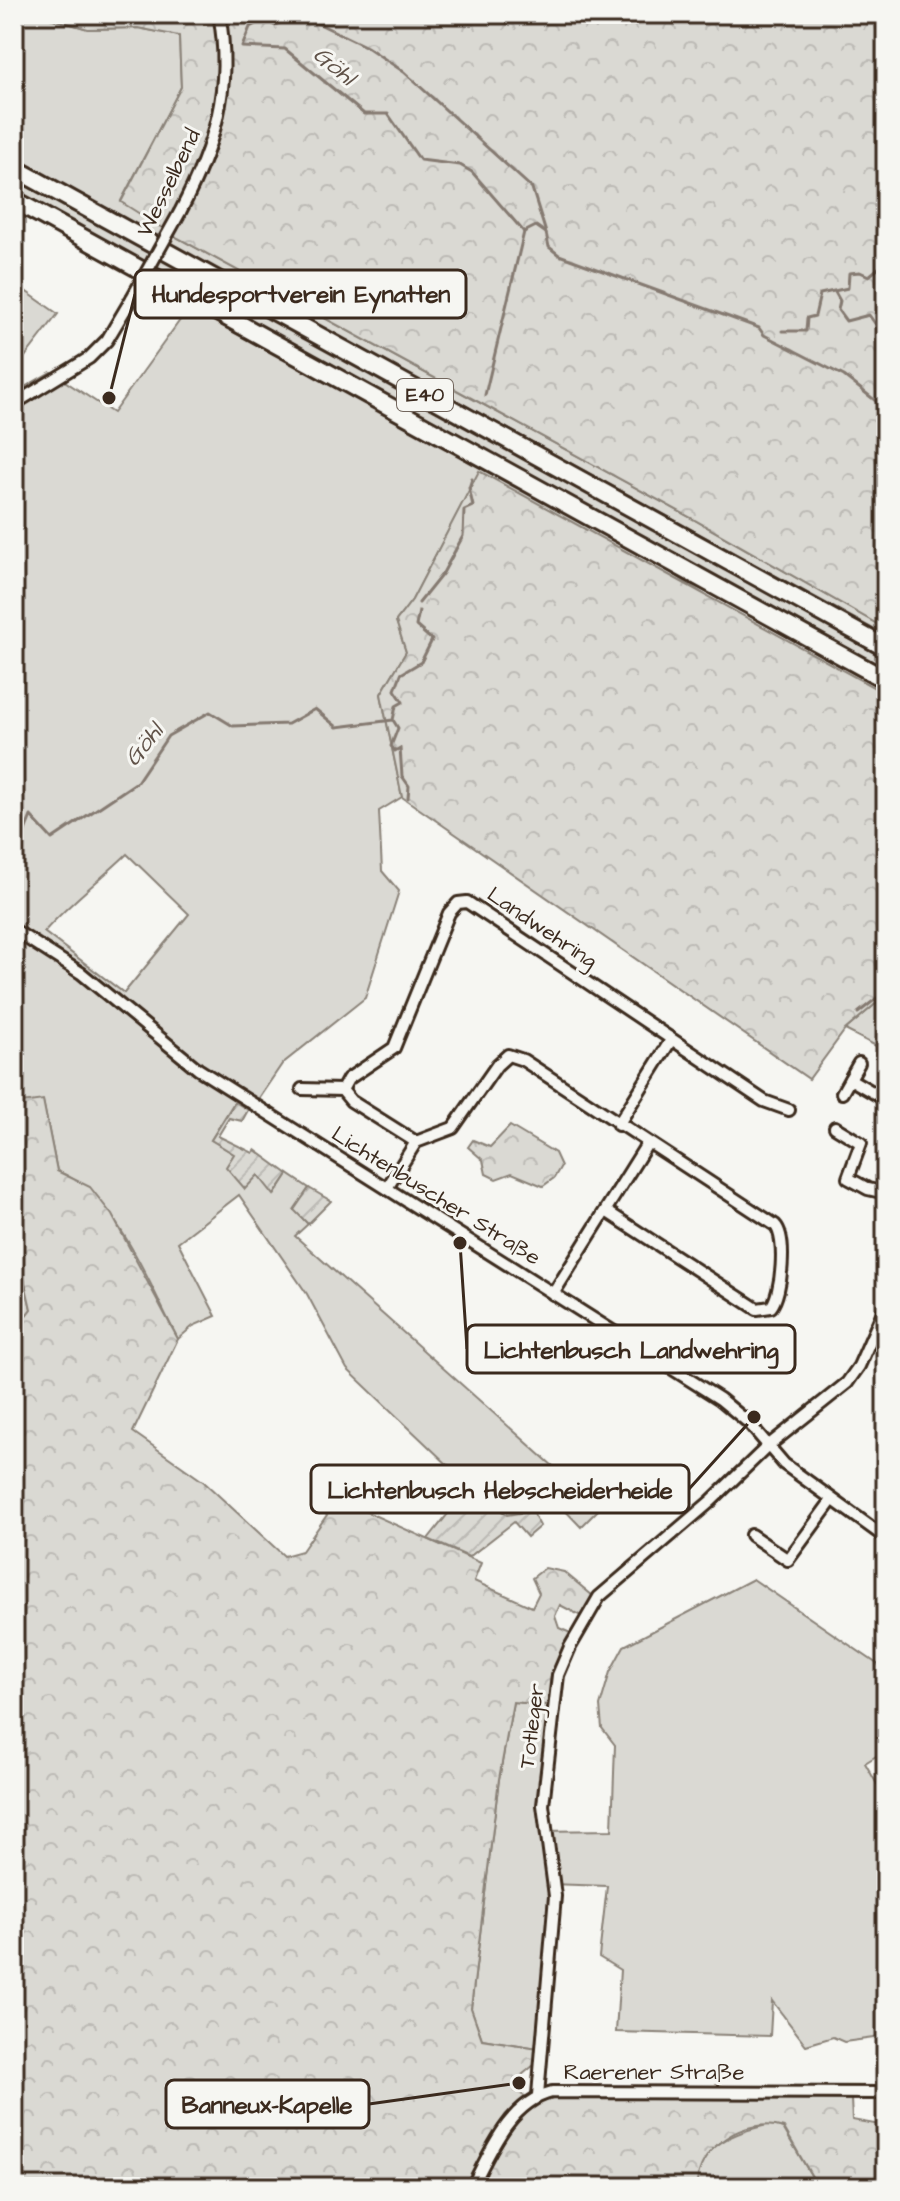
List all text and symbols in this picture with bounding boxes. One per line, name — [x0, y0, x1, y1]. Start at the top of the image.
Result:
water label: Göhl — [306, 38, 365, 96]
street label: Wesselbend — [130, 124, 208, 242]
callout: Hundesportverein Eynatten — [135, 270, 466, 318]
text: Hundesportverein Eynatten — [152, 278, 450, 314]
road number: E40 — [397, 379, 453, 411]
water label: Göhl — [116, 714, 174, 773]
street label: Landwehring — [480, 880, 603, 977]
street label: Lichtenbuscher Straße — [325, 1119, 547, 1273]
callout: Lichtenbusch Landwehring — [467, 1325, 795, 1373]
text: Lichtenbusch Landwehring — [483, 1334, 779, 1369]
callout: Lichtenbusch Hebscheiderheide — [311, 1465, 689, 1513]
text: Lichtenbusch Hebscheiderheide — [327, 1474, 673, 1508]
street label: Totleger — [511, 1682, 554, 1771]
street label: Raerener Straße — [564, 2057, 744, 2088]
callout: Banneux-Kapelle — [166, 2080, 369, 2128]
text: Banneux-Kapelle — [182, 2089, 352, 2123]

